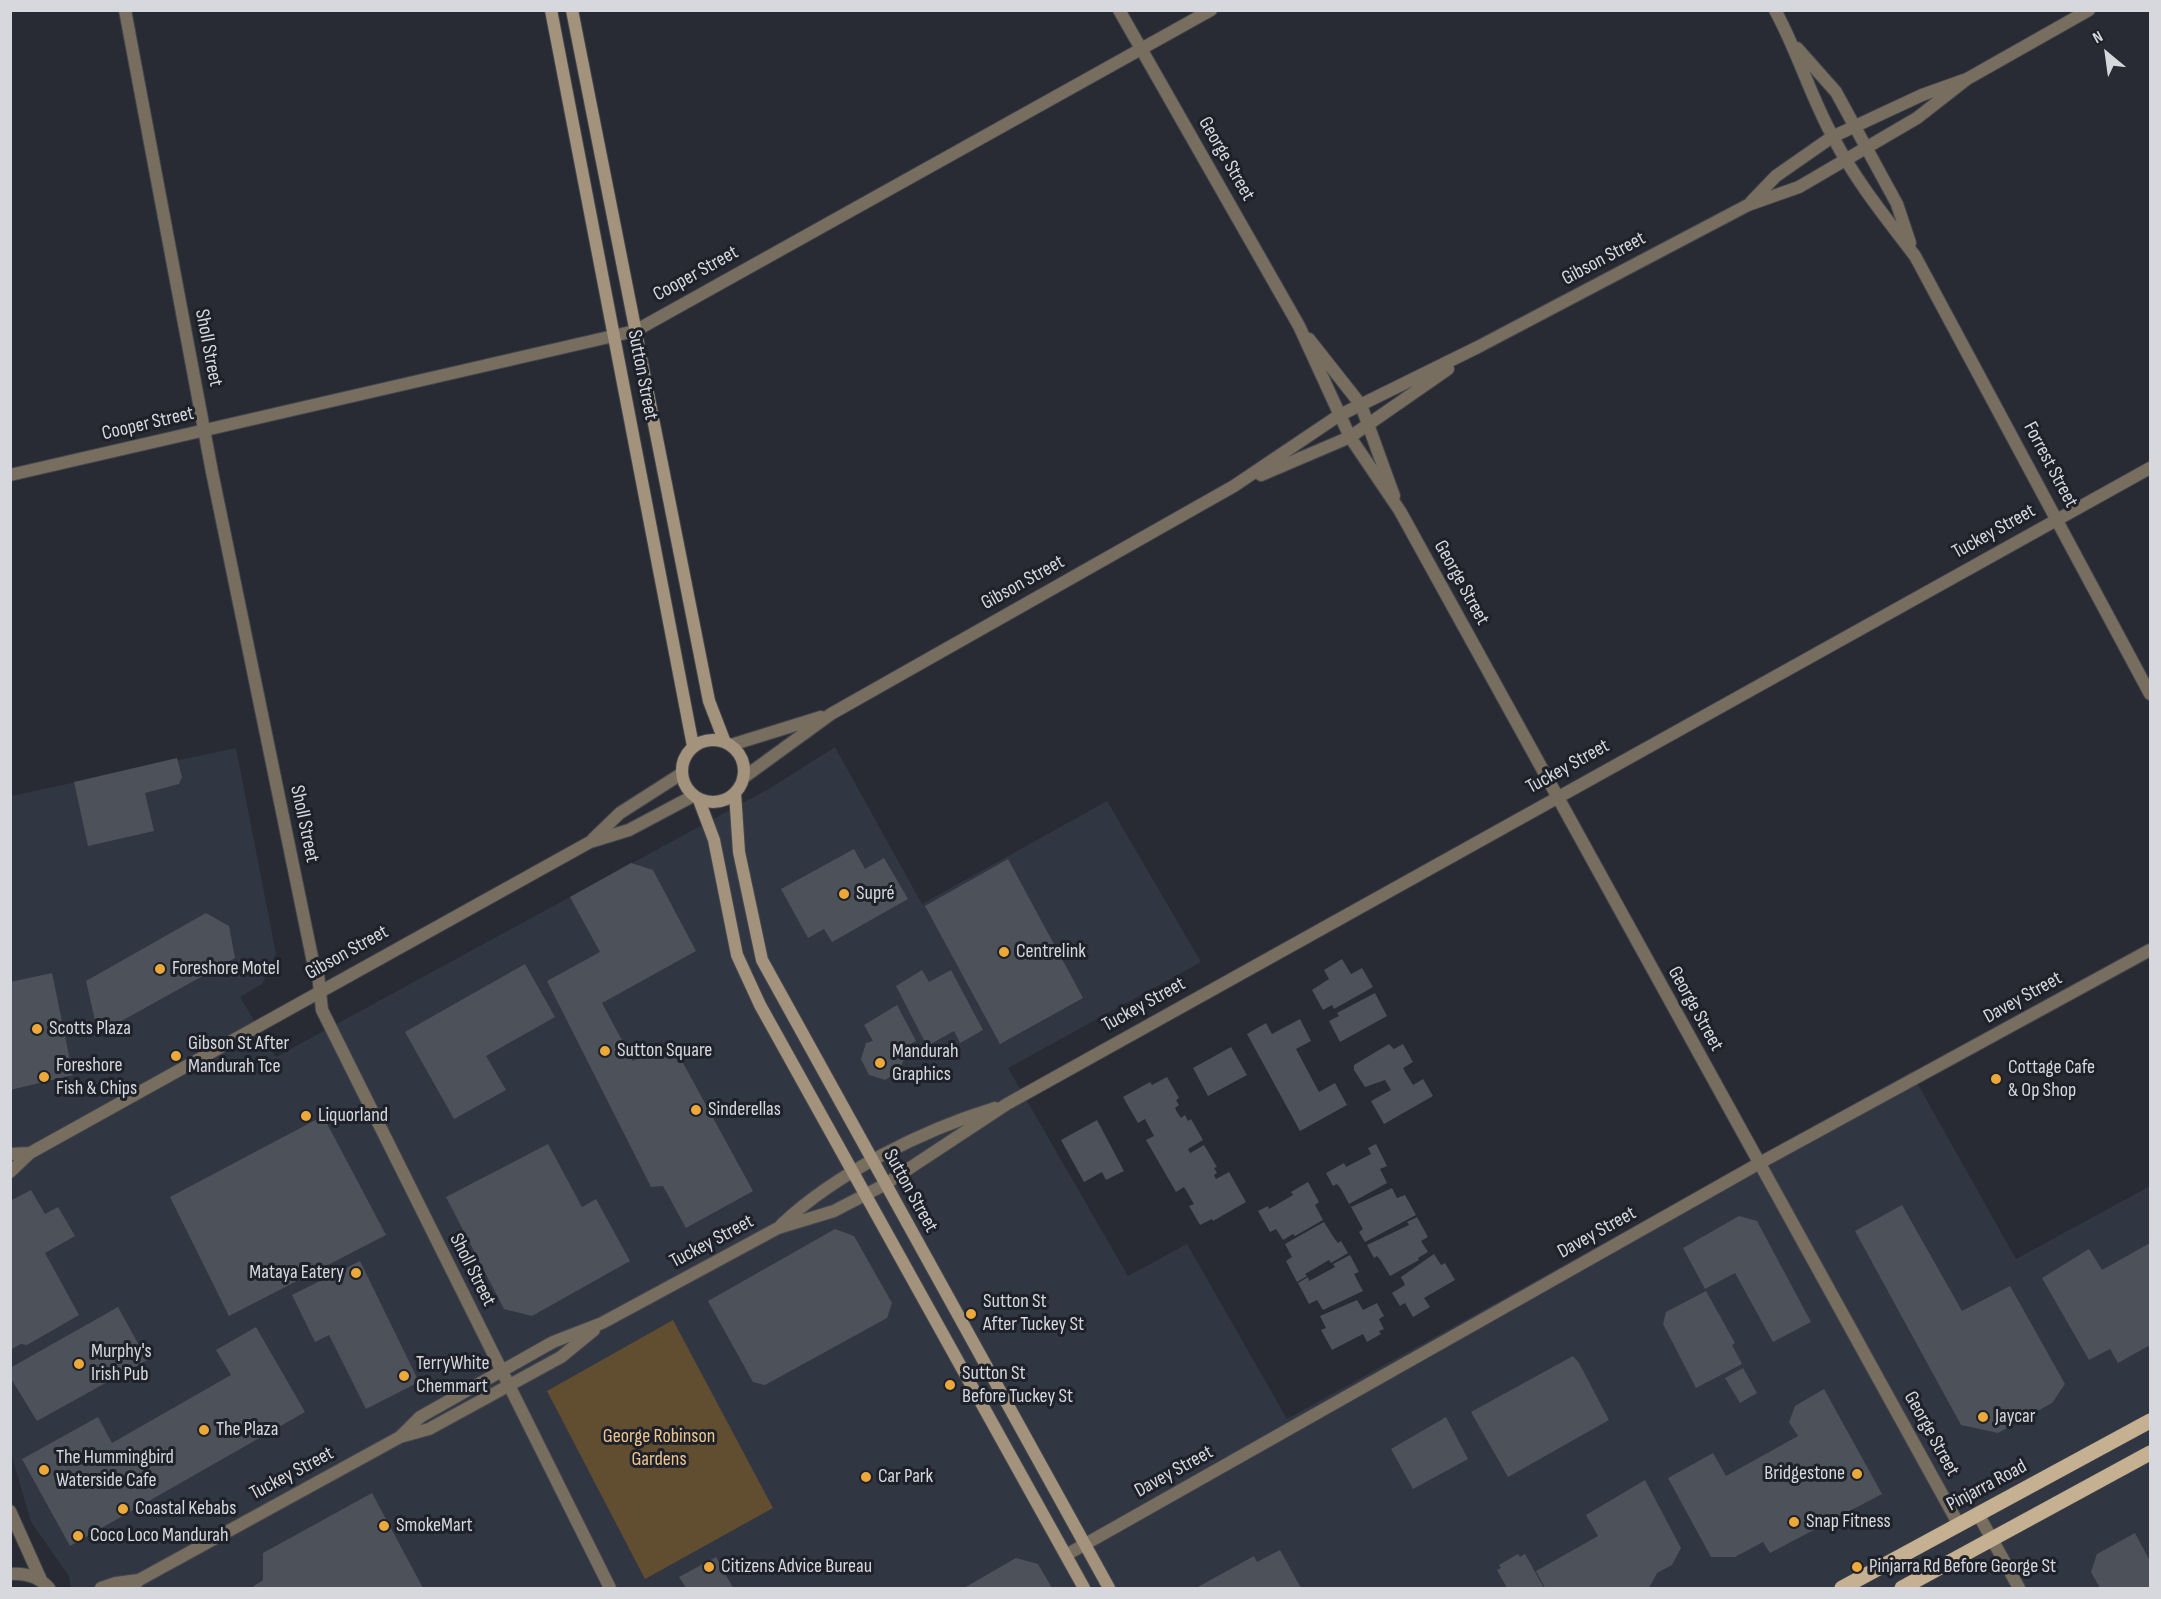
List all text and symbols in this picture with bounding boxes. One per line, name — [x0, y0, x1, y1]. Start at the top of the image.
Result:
north arrow — [2077, 24, 2137, 84]
text: N — [2090, 27, 2106, 48]
street label: George Street — [1192, 113, 1260, 205]
street label: Gibson Street — [1558, 227, 1650, 291]
street label: Cooper Street — [649, 241, 743, 307]
street label: Sholl Street — [189, 307, 227, 389]
street label: Sutton Street — [622, 328, 662, 422]
street label: Cooper Street — [100, 402, 196, 446]
street label: Forrest Street — [2017, 418, 2083, 512]
street label: Tuckey Street — [1948, 499, 2040, 565]
street label: George Street — [1428, 537, 1494, 629]
street label: Gibson Street — [977, 550, 1069, 616]
street label: Tuckey Street — [1522, 734, 1614, 800]
street label: Sholl Street — [284, 783, 324, 865]
place label: Supré — [856, 882, 895, 906]
marker: Supré — [837, 887, 851, 901]
street label: Gibson Street — [301, 920, 393, 986]
place label: Centrelink — [1016, 940, 1086, 964]
marker: Centrelink — [997, 945, 1011, 959]
place label: Foreshore Motel — [172, 957, 280, 981]
marker: Foreshore Motel — [153, 962, 167, 976]
street label: George Street — [1662, 963, 1728, 1055]
street label: Davey Street — [1980, 967, 2066, 1029]
street label: Tuckey Street — [1098, 972, 1190, 1038]
place label: Scotts Plaza — [49, 1017, 131, 1041]
marker: Scotts Plaza — [30, 1022, 44, 1036]
place label: Gibson St After Mandurah Tce — [188, 1032, 289, 1079]
place label: Sutton Square — [617, 1039, 712, 1063]
place label: Mandurah Graphics — [892, 1040, 959, 1087]
marker: Sutton Square — [598, 1044, 612, 1058]
marker: Gibson St After Mandurah Tce — [169, 1049, 183, 1063]
place label: Foreshore Fish & Chips — [56, 1054, 137, 1101]
marker: Mandurah Graphics — [873, 1056, 887, 1070]
place label: Cottage Cafe & Op Shop — [2008, 1056, 2095, 1103]
marker: Foreshore Fish & Chips — [37, 1070, 51, 1084]
marker: Cottage Cafe & Op Shop — [1989, 1072, 2003, 1086]
place label: Sinderellas — [708, 1098, 781, 1122]
marker: Sinderellas — [689, 1103, 703, 1117]
place label: Liquorland — [318, 1104, 388, 1128]
marker: Liquorland — [299, 1109, 313, 1123]
street label: Sutton Street — [877, 1145, 943, 1237]
street label: Davey Street — [1554, 1202, 1640, 1264]
street label: Tuckey Street — [666, 1210, 758, 1274]
street label: Sholl Street — [444, 1230, 500, 1310]
place label: Mataya Eatery — [249, 1261, 344, 1285]
marker: Mataya Eatery — [349, 1266, 363, 1280]
place label: Sutton St After Tuckey St — [983, 1290, 1084, 1337]
marker: Sutton St After Tuckey St — [964, 1307, 978, 1321]
place label: Murphy's Irish Pub — [91, 1340, 152, 1387]
place label: TerryWhite Chemmart — [416, 1352, 489, 1399]
marker: Murphy's Irish Pub — [72, 1357, 86, 1371]
place label: Sutton St Before Tuckey St — [962, 1362, 1073, 1409]
marker: TerryWhite Chemmart — [397, 1369, 411, 1383]
marker: Sutton St Before Tuckey St — [943, 1378, 957, 1392]
street label: George Street — [1898, 1388, 1964, 1480]
place label: Jaycar — [1995, 1405, 2035, 1429]
marker: Jaycar — [1976, 1410, 1990, 1424]
place label: The Plaza — [216, 1418, 278, 1442]
marker: The Plaza — [197, 1423, 211, 1437]
park label: George Robinson Gardens — [603, 1425, 715, 1472]
street label: Davey Street — [1131, 1441, 1217, 1503]
street label: Tuckey Street — [246, 1442, 338, 1506]
place label: The Hummingbird Waterside Cafe — [56, 1446, 174, 1493]
street label: Pinjarra Road — [1943, 1455, 2031, 1517]
place label: Bridgestone — [1764, 1462, 1845, 1486]
marker: The Hummingbird Waterside Cafe — [37, 1463, 51, 1477]
place label: Car Park — [878, 1465, 933, 1489]
marker: Bridgestone — [1850, 1467, 1864, 1481]
marker: Car Park — [859, 1470, 873, 1484]
place label: Coastal Kebabs — [135, 1497, 236, 1521]
marker: Coastal Kebabs — [116, 1502, 130, 1516]
place label: Snap Fitness — [1806, 1510, 1891, 1534]
place label: SmokeMart — [396, 1514, 473, 1538]
marker: Snap Fitness — [1787, 1515, 1801, 1529]
marker: SmokeMart — [377, 1519, 391, 1533]
place label: Coco Loco Mandurah — [90, 1524, 229, 1548]
marker: Coco Loco Mandurah — [71, 1529, 85, 1543]
place label: Citizens Advice Bureau — [721, 1555, 872, 1579]
place label: Pinjarra Rd Before George St — [1869, 1555, 2056, 1579]
marker: Citizens Advice Bureau — [702, 1560, 716, 1574]
marker: Pinjarra Rd Before George St — [1850, 1560, 1864, 1574]

